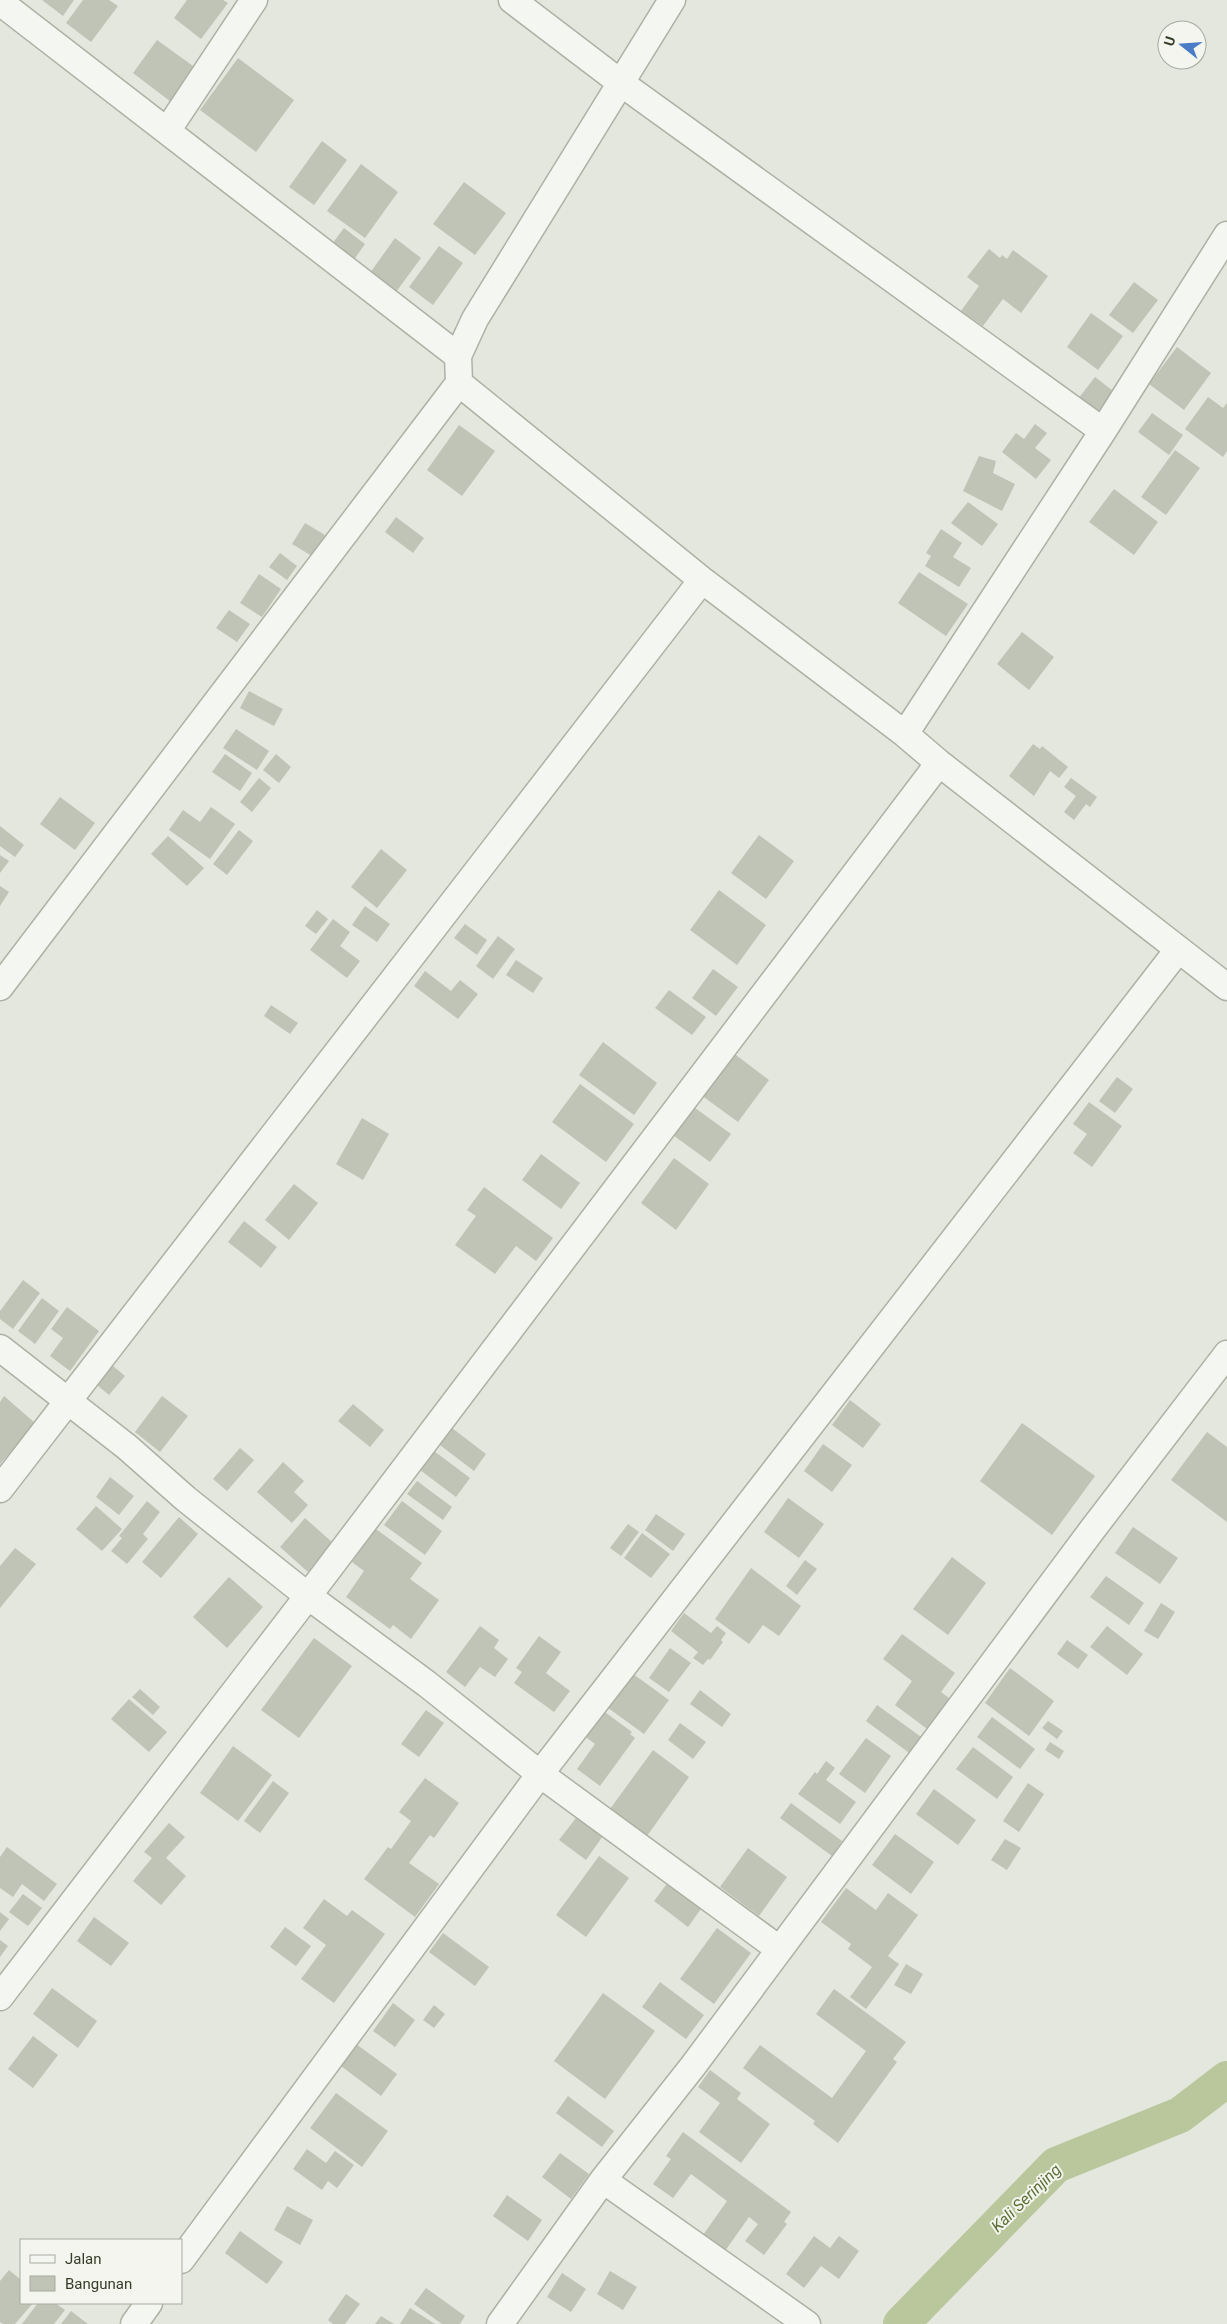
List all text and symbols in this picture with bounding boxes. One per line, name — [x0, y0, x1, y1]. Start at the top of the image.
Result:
north arrow — [1157, 20, 1207, 70]
text: U — [1161, 34, 1179, 48]
water label: Kali Serinjing — [987, 2160, 1065, 2236]
legend — [20, 2239, 182, 2304]
text: Jalan — [65, 2250, 102, 2268]
text: Bangunan — [65, 2275, 132, 2293]

